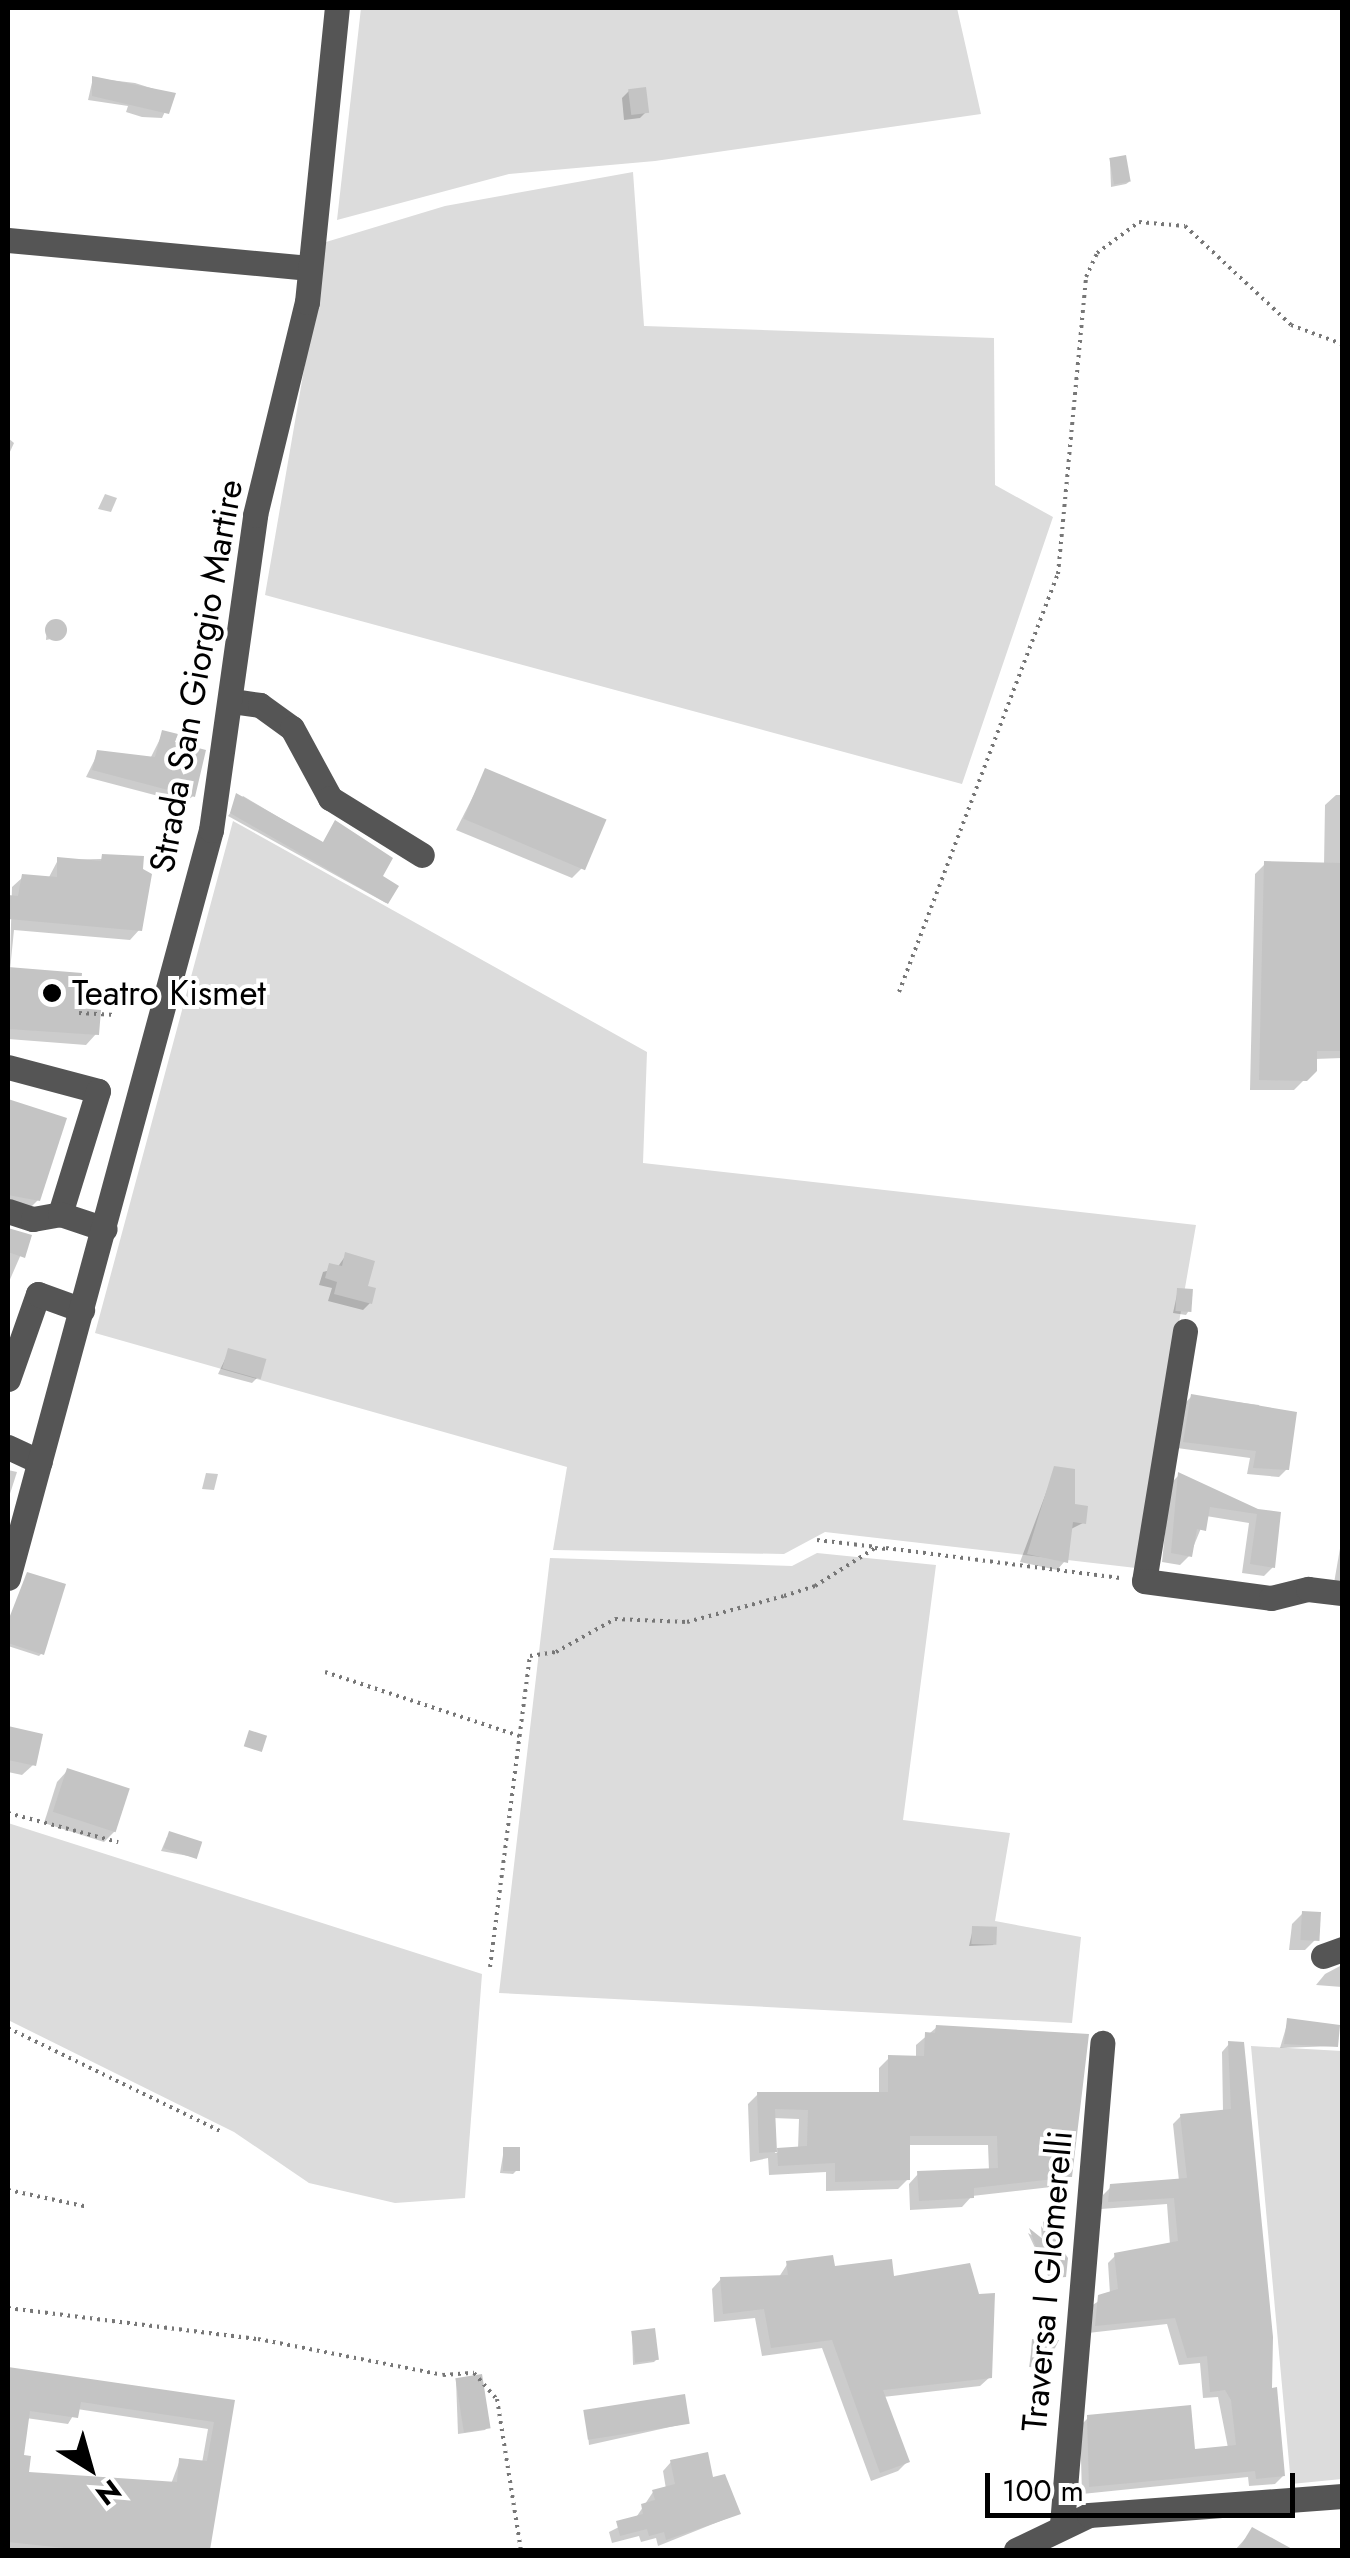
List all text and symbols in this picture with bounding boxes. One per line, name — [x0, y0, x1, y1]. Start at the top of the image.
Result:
street label: Strada San Giorgio Martire — [141, 476, 251, 876]
place label: Teatro Kismet — [72, 972, 266, 1014]
marker: Teatro Kismet — [41, 982, 63, 1004]
street label: Traversa I Glomerelli — [1013, 2129, 1081, 2433]
north arrow — [40, 2418, 140, 2518]
scale bar — [990, 2453, 1300, 2515]
text: N — [87, 2469, 130, 2515]
text: 100 m — [1002, 2469, 1084, 2512]

